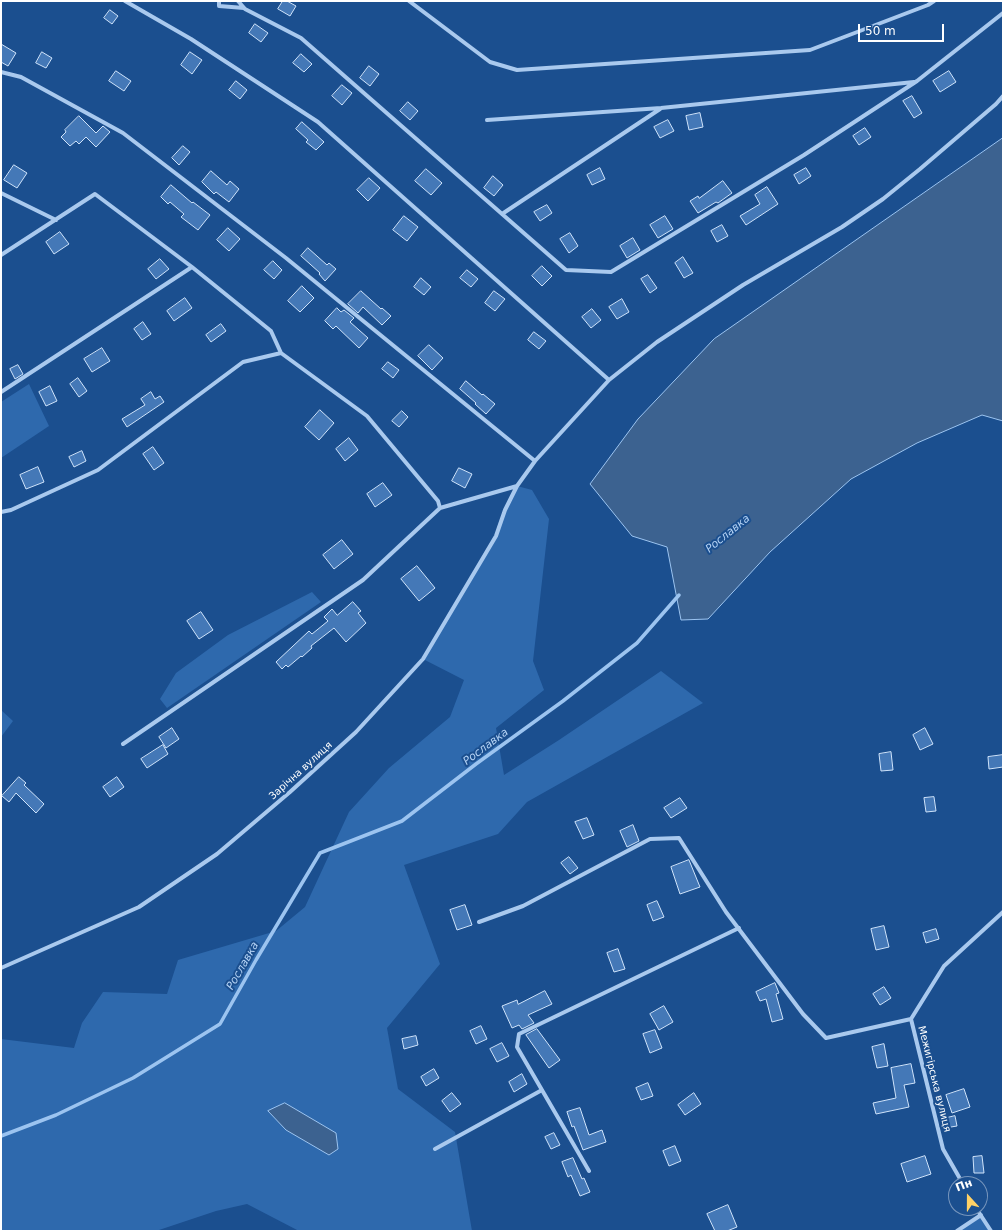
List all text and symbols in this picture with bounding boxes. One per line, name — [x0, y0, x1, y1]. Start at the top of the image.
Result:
scale bar — [860, 16, 946, 42]
text: 50 m — [865, 24, 896, 38]
water label: Рославка — [703, 512, 753, 556]
water label: Рославка — [461, 726, 511, 768]
street label: Зарічна вулиця — [267, 739, 335, 803]
water label: Рославка — [224, 940, 262, 992]
street label: Межигірська вулиця — [915, 1025, 953, 1133]
north arrow — [948, 1176, 988, 1216]
text: Пн — [954, 1176, 974, 1194]

